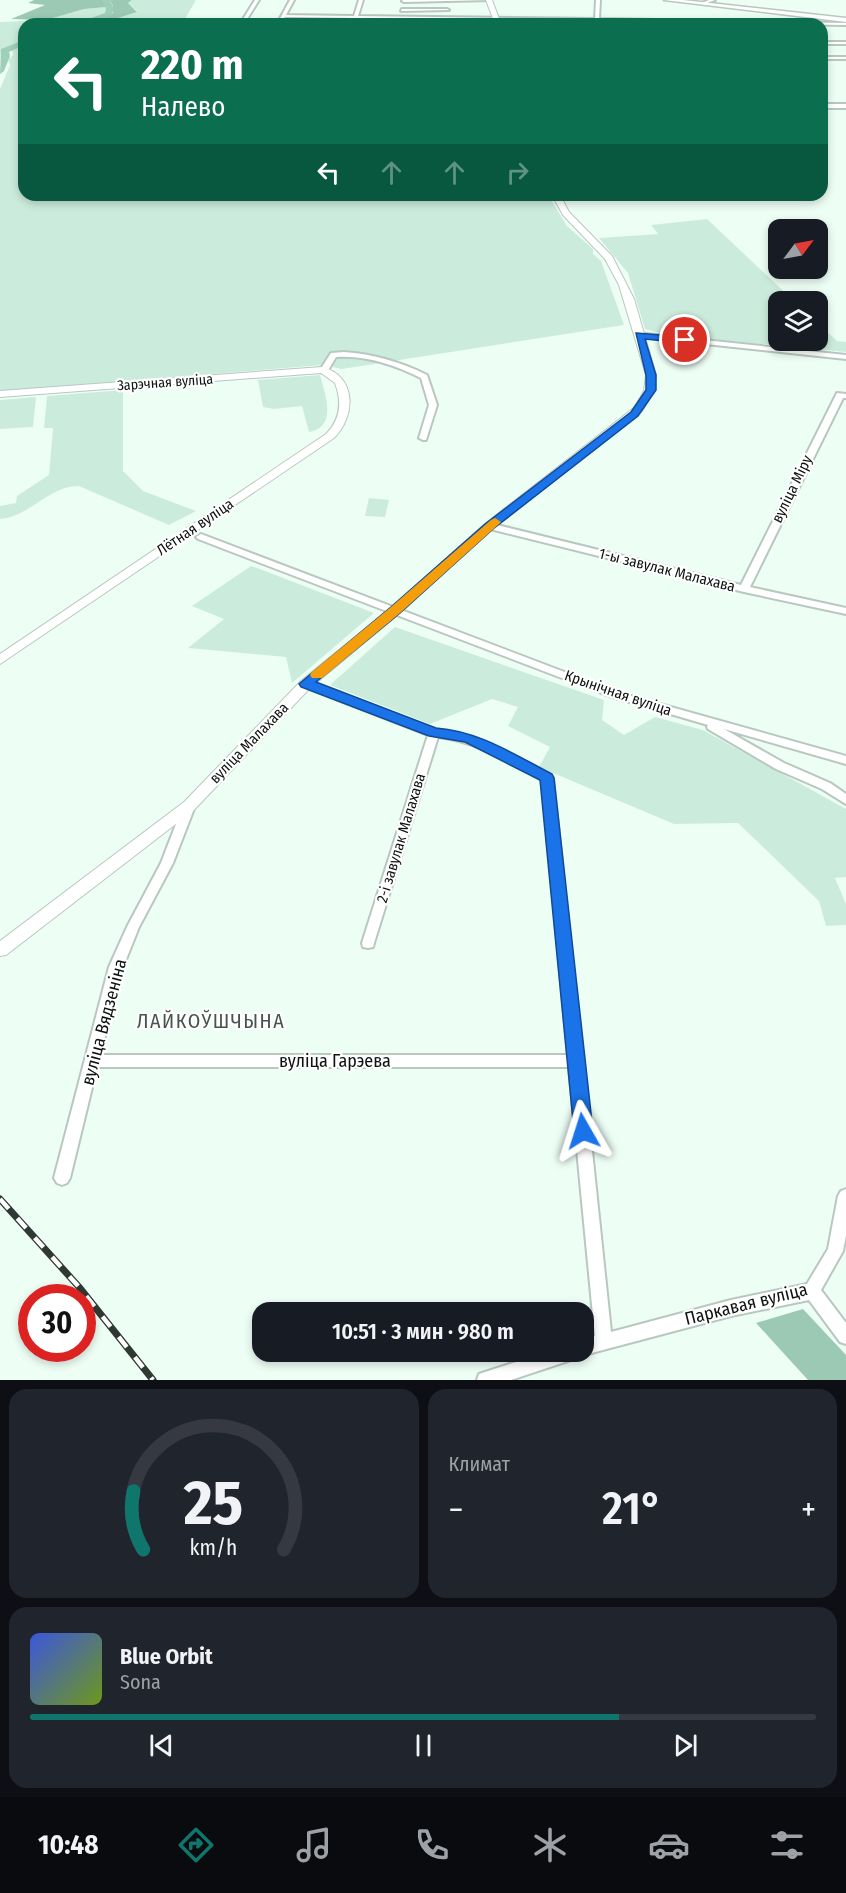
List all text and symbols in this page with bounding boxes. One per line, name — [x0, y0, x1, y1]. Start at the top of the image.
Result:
text: 220 m — [141, 40, 244, 90]
icon: left — [42, 42, 120, 120]
text: Налево — [141, 91, 225, 123]
icon: left — [312, 156, 345, 189]
icon: ahead — [375, 156, 408, 189]
icon: ahead — [438, 156, 471, 189]
icon: right — [501, 156, 534, 189]
north arrow — [768, 219, 828, 279]
map controls — [768, 219, 828, 351]
button: layers — [768, 291, 828, 351]
pin — [659, 314, 710, 365]
icon: arrive — [668, 323, 701, 356]
street label: Зарэчная вуліца — [116, 371, 214, 394]
street label: вуліца Міру — [768, 452, 816, 526]
street label: Лётная вуліца — [153, 495, 237, 559]
street label: 1-ы завулак Малахава — [597, 544, 737, 596]
street label: Крынічная вуліца — [562, 666, 674, 720]
street label: вуліца Малахава — [206, 699, 292, 787]
street label: 2-і завулак Малахава — [373, 771, 429, 905]
street label: вуліца Вядзеніна — [77, 956, 132, 1088]
district label: ЛАЙКОЎШЧЫНА — [137, 1009, 285, 1033]
street label: вуліца Гарэева — [279, 1050, 391, 1072]
position arrow — [551, 1099, 615, 1163]
street label: Паркавая вуліца — [682, 1278, 810, 1330]
speed limit sign: 30 — [18, 1284, 96, 1362]
text: 10:51 · 3 мин · 980 m — [332, 1318, 514, 1345]
text: Климат — [449, 1452, 510, 1476]
text: 25 — [183, 1466, 244, 1541]
text: 21° — [602, 1482, 662, 1536]
text: − — [449, 1490, 463, 1530]
text: + — [801, 1490, 816, 1530]
text: km/h — [190, 1536, 238, 1562]
text: Blue Orbit — [120, 1643, 213, 1670]
text: Sona — [120, 1670, 161, 1694]
icon: previous — [145, 1729, 178, 1762]
icon: pause — [407, 1729, 440, 1762]
icon: next — [669, 1729, 702, 1762]
icon: directions — [175, 1824, 217, 1866]
icon: music — [293, 1824, 335, 1866]
icon: phone — [411, 1824, 453, 1866]
icon: climate — [529, 1824, 571, 1866]
icon: car — [648, 1824, 690, 1866]
icon: filters — [766, 1824, 808, 1866]
text: 10:48 — [38, 1829, 98, 1861]

